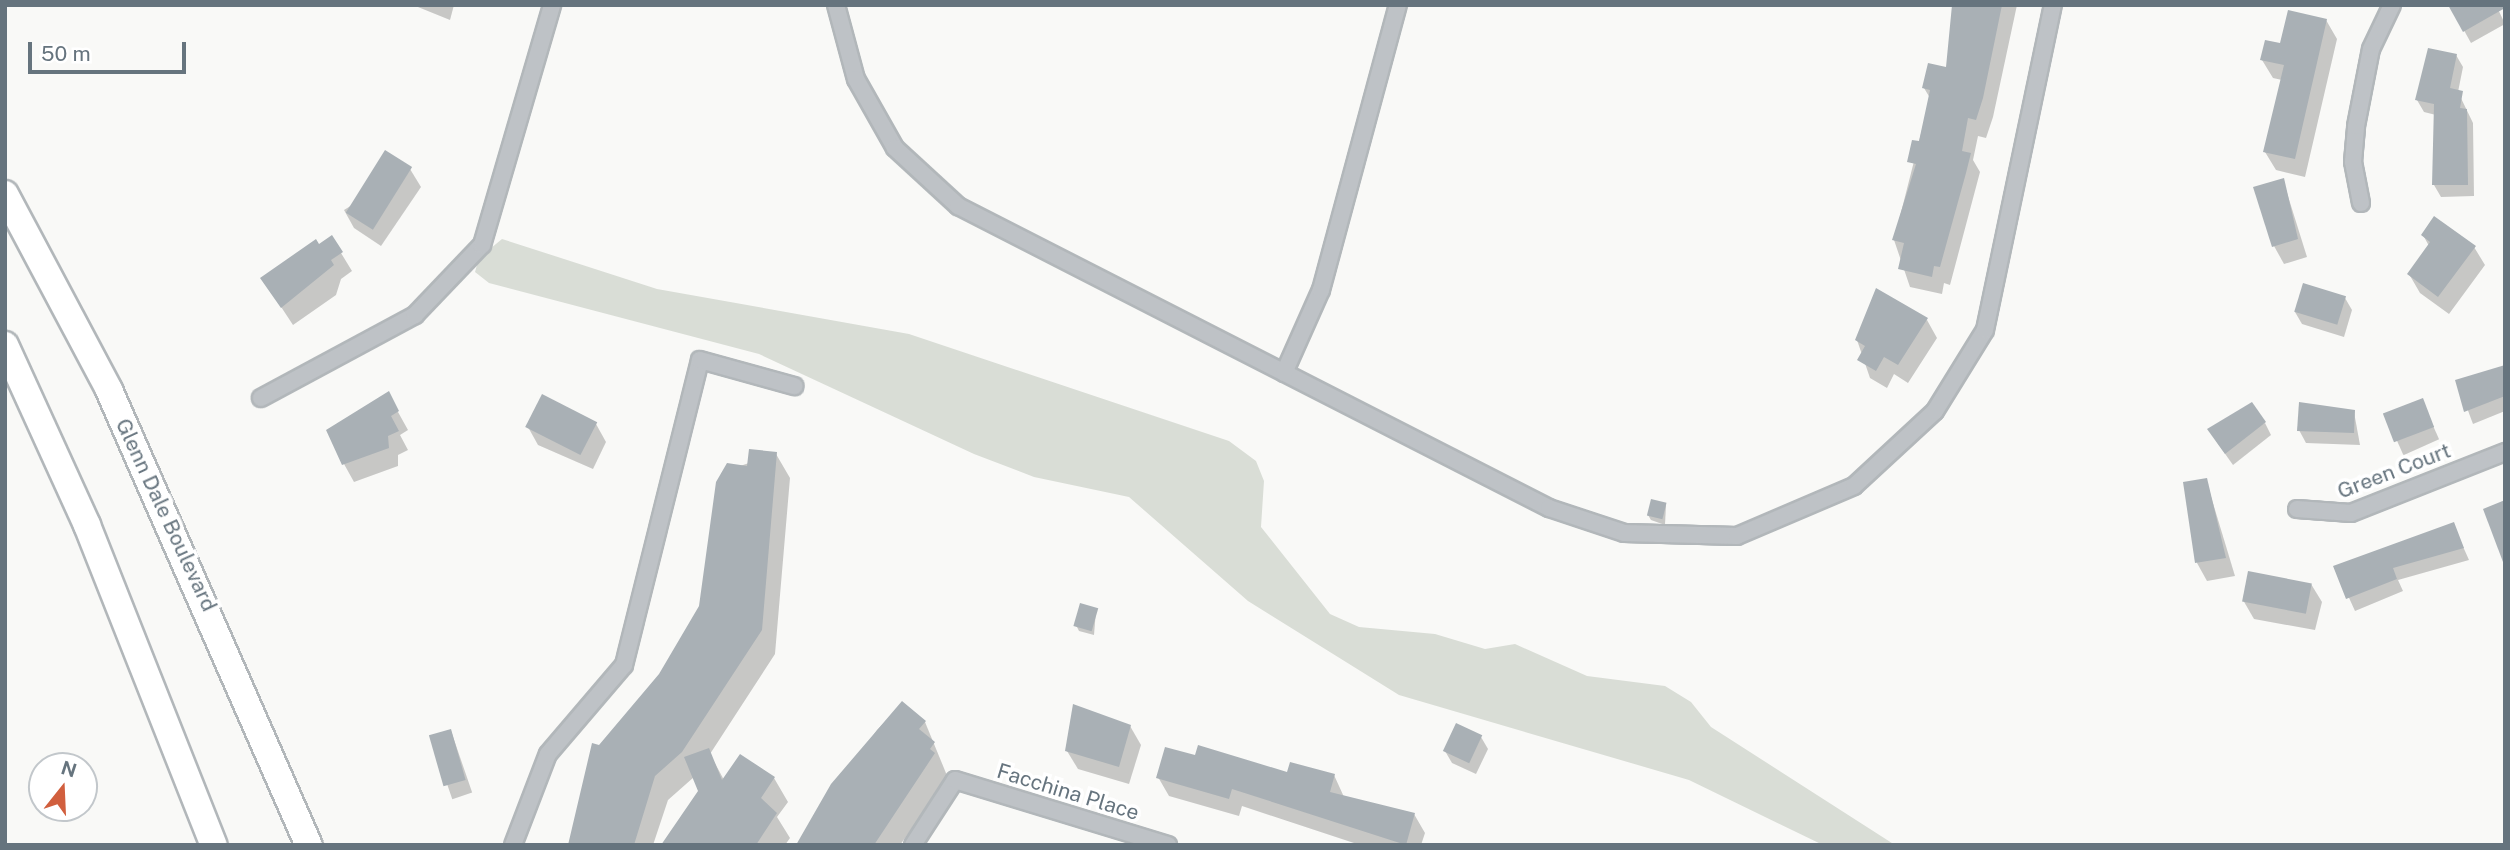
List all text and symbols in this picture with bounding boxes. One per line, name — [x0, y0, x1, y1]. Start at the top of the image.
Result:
scale bar — [32, 28, 189, 72]
text: 50 m — [41, 41, 91, 66]
street label: Glenn Dale Boulevard — [110, 415, 222, 615]
street label: Green Court — [2334, 438, 2454, 504]
north arrow — [28, 752, 98, 822]
text: N — [58, 756, 79, 782]
street label: Facchina Place — [994, 758, 1142, 826]

